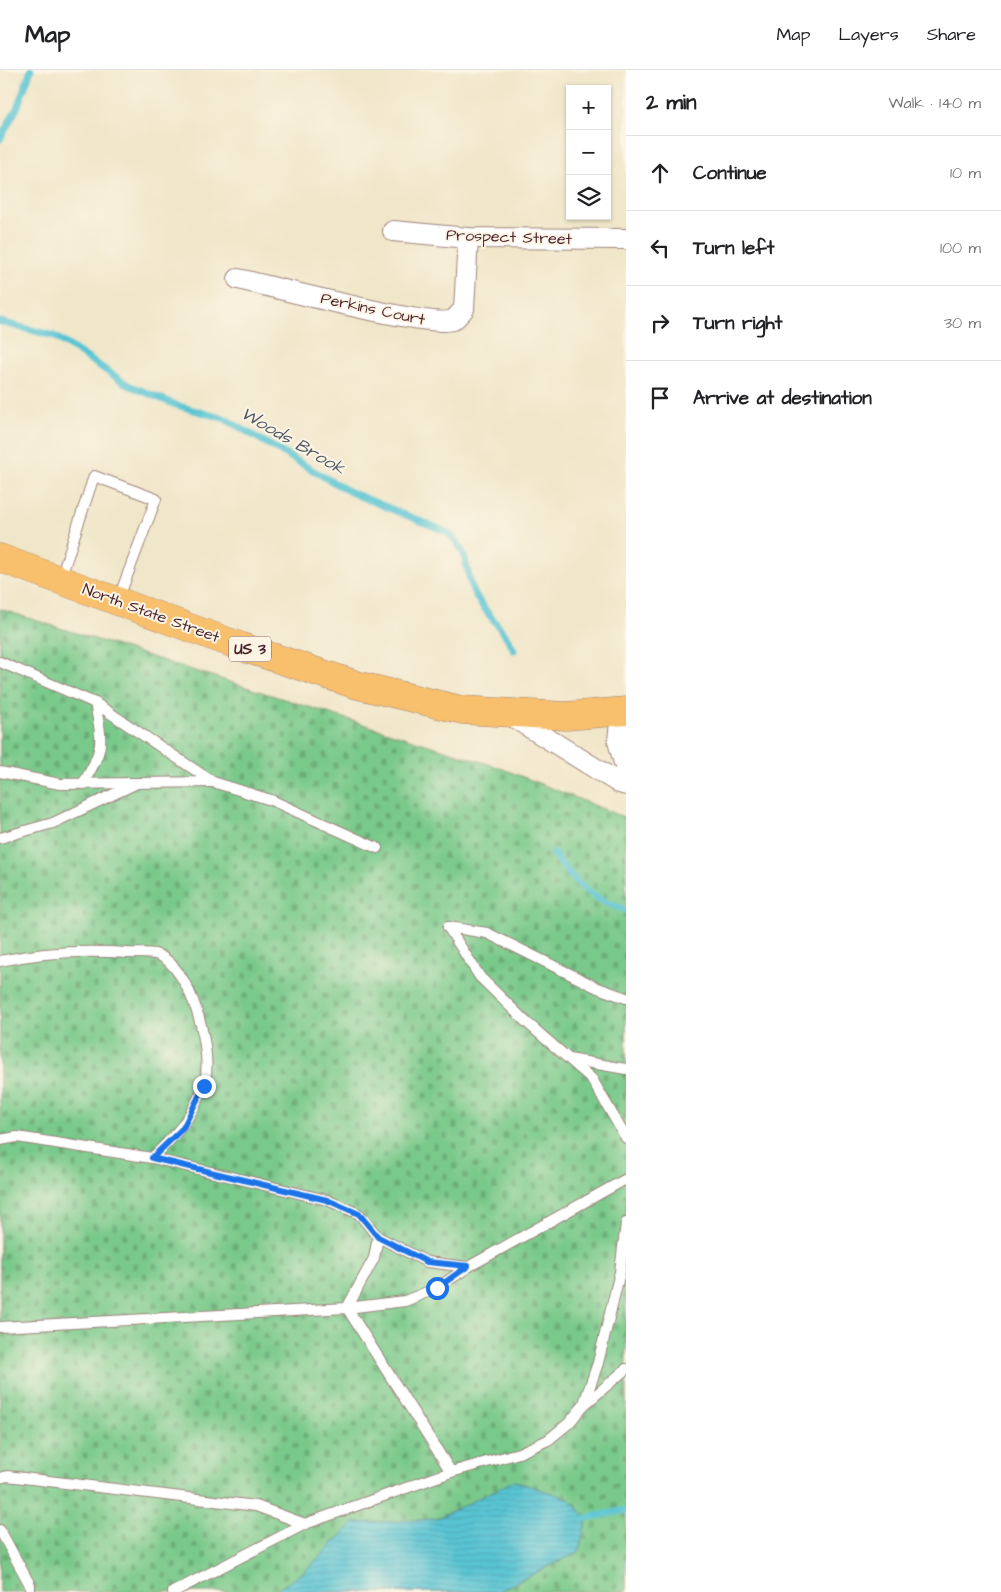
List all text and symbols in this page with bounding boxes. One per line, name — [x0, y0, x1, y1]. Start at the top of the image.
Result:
text: Map — [25, 18, 70, 52]
text: Map — [776, 22, 810, 47]
text: Layers — [838, 22, 899, 47]
text: Share — [927, 22, 976, 47]
map controls — [566, 85, 611, 220]
button: + — [566, 85, 611, 130]
text: 2 min — [646, 88, 696, 117]
text: Walk · 140 m — [889, 92, 981, 114]
button: − — [566, 130, 611, 175]
icon: ahead — [646, 159, 674, 187]
text: Continue — [693, 160, 767, 187]
text: 10 m — [950, 162, 981, 184]
button: layers — [566, 175, 611, 220]
street label: Prospect Street — [446, 224, 573, 250]
icon: left — [646, 234, 674, 262]
text: Turn left — [693, 235, 774, 262]
text: 100 m — [940, 237, 981, 259]
street label: Perkins Court — [319, 287, 428, 331]
icon: right — [646, 309, 674, 337]
text: Turn right — [693, 310, 782, 337]
text: 30 m — [944, 312, 981, 334]
icon: arrive — [646, 384, 674, 412]
text: Arrive at destination — [693, 385, 872, 412]
water label: Woods Brook — [236, 401, 351, 481]
street label: North State Street — [79, 578, 223, 648]
road number: US 3 — [229, 636, 271, 662]
route end — [193, 1075, 216, 1098]
route start — [426, 1277, 449, 1300]

